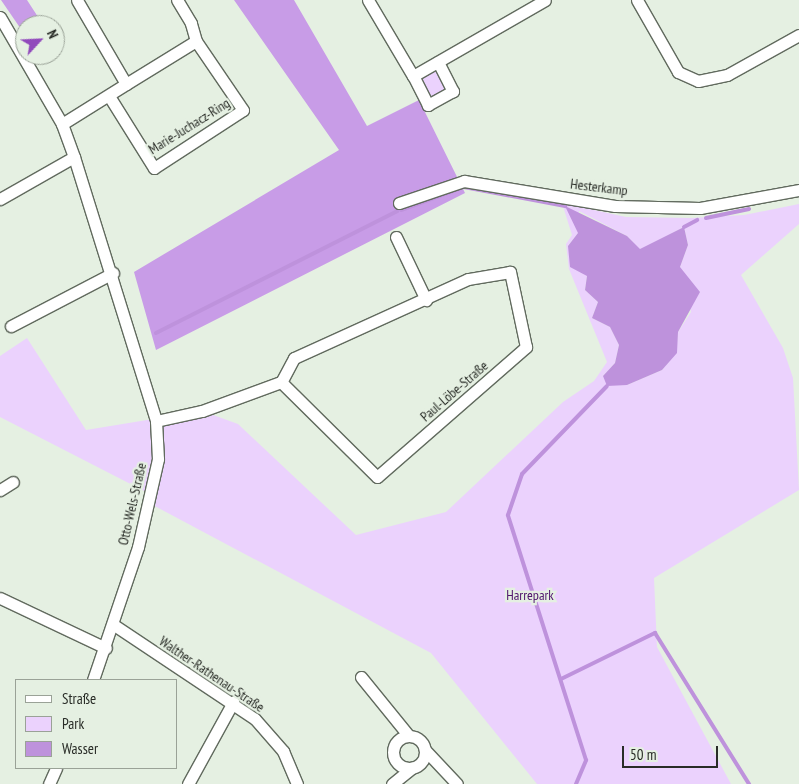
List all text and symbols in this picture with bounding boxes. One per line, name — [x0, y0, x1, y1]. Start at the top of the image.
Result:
north arrow — [15, 15, 65, 65]
text: N — [43, 27, 62, 41]
street label: Marie-Juchacz-Ring — [145, 94, 233, 158]
street label: Hesterkamp — [569, 175, 629, 199]
street label: Paul-Löbe-Straße — [417, 357, 491, 425]
street label: Otto-Wels-Straße — [114, 461, 150, 547]
park label: Harrepark — [506, 587, 554, 603]
street label: Walther-Rathenau-Straße — [156, 633, 268, 715]
legend — [15, 679, 178, 769]
text: Straße — [62, 689, 96, 708]
text: Park — [62, 714, 84, 733]
scale bar — [624, 736, 720, 768]
text: Wasser — [62, 739, 98, 758]
text: 50 m — [630, 745, 656, 764]

